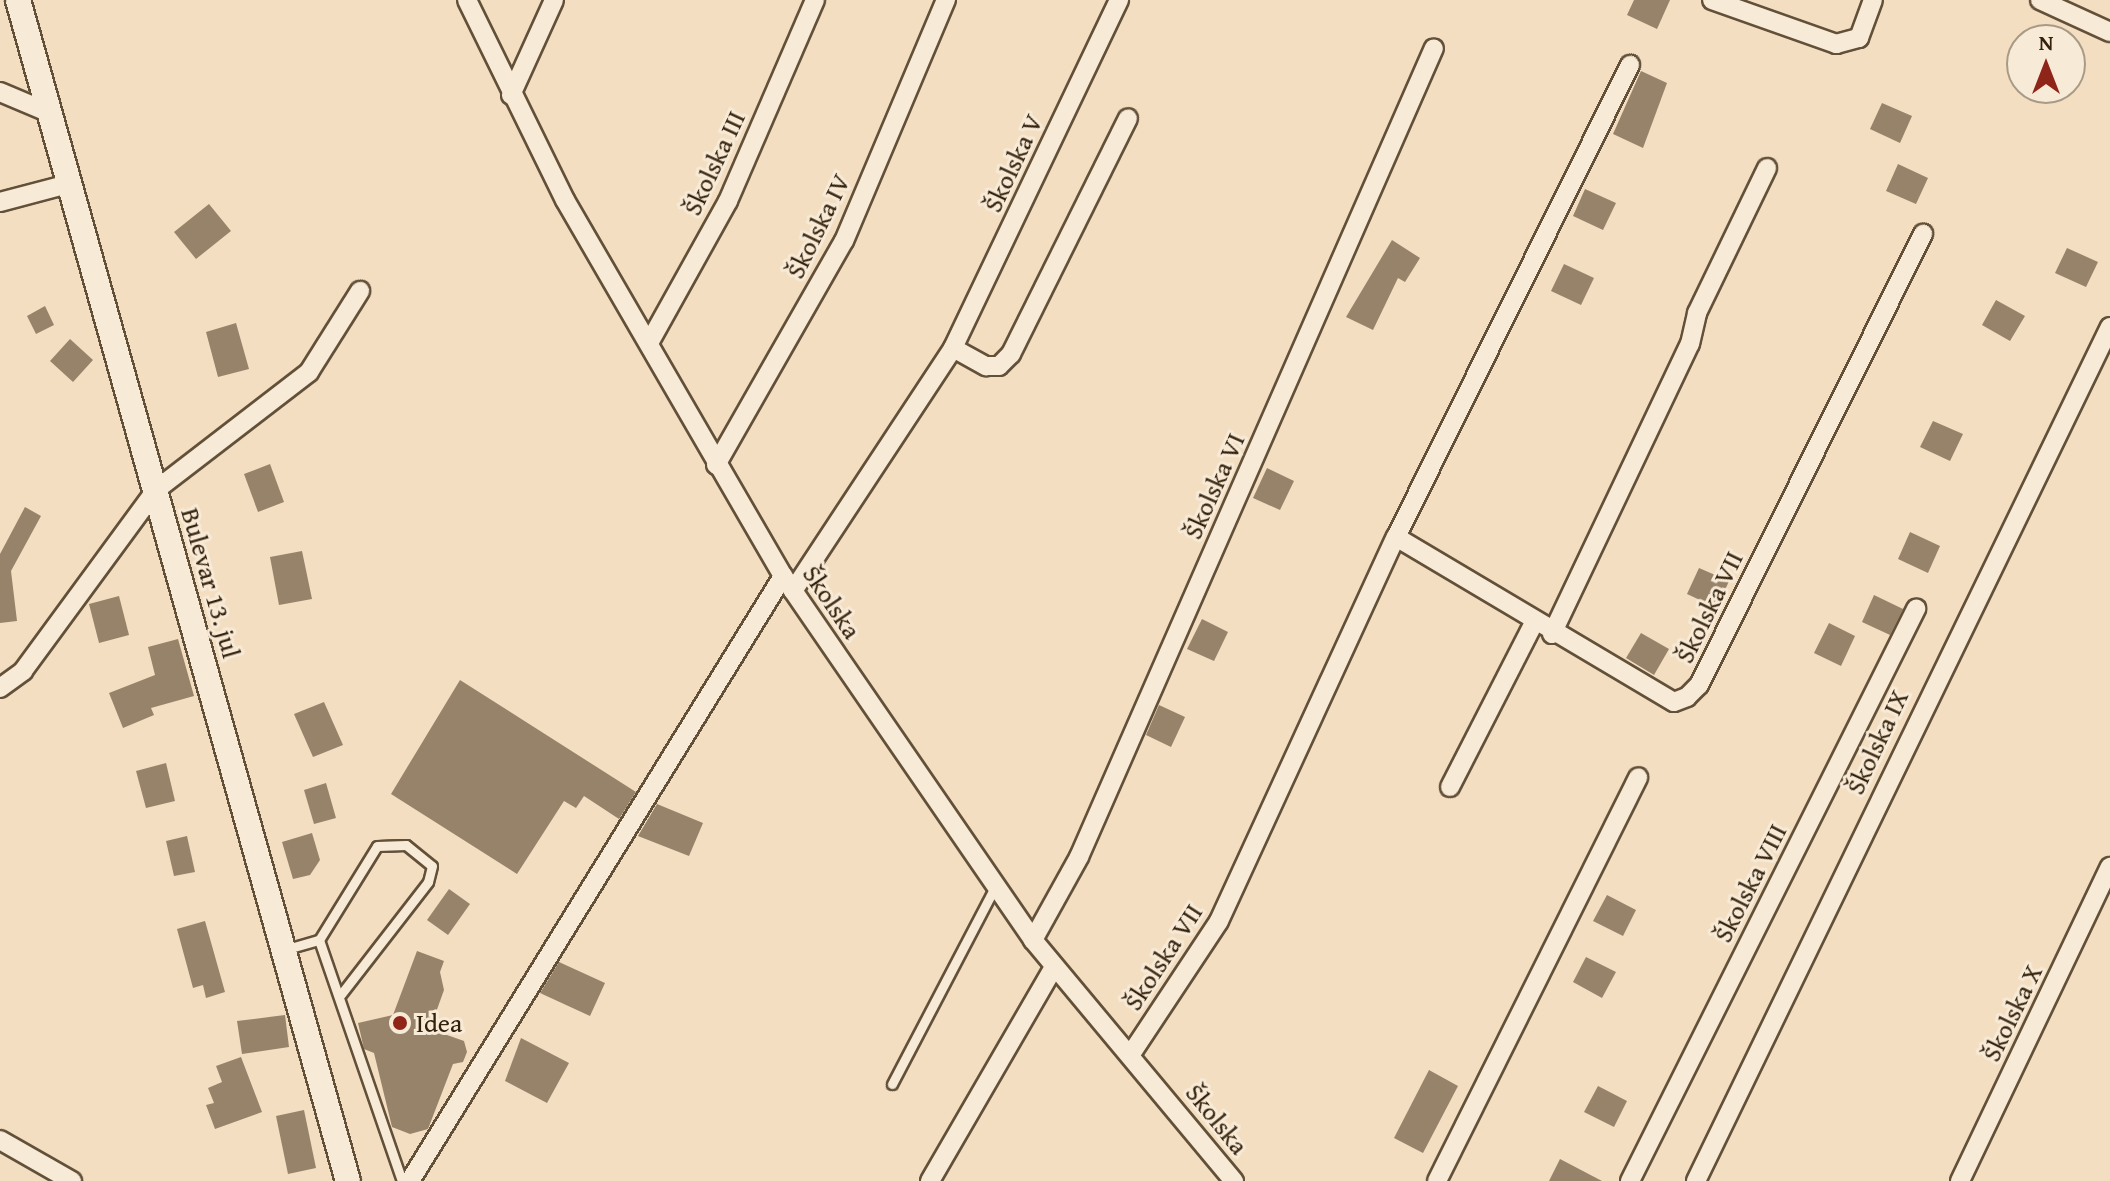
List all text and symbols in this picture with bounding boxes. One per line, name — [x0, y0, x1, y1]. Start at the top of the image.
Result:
north arrow — [2006, 24, 2086, 104]
text: N — [2039, 26, 2053, 58]
street label: Školska III — [676, 106, 752, 220]
street label: Školska V — [977, 109, 1049, 217]
street label: Školska IV — [779, 169, 857, 283]
street label: Školska VI — [1177, 428, 1251, 544]
street label: Bulevar 13. jul — [175, 504, 247, 662]
street label: Školska VII — [1669, 546, 1749, 668]
street label: Školska — [796, 559, 868, 645]
street label: Školska IX — [1839, 685, 1915, 799]
street label: Školska VIII — [1707, 819, 1793, 947]
street label: Školska VII — [1117, 898, 1209, 1016]
street label: Školska X — [1975, 960, 2049, 1066]
place label: Idea — [416, 1007, 462, 1039]
marker: Idea — [391, 1014, 409, 1032]
street label: Školska — [1179, 1077, 1255, 1161]

